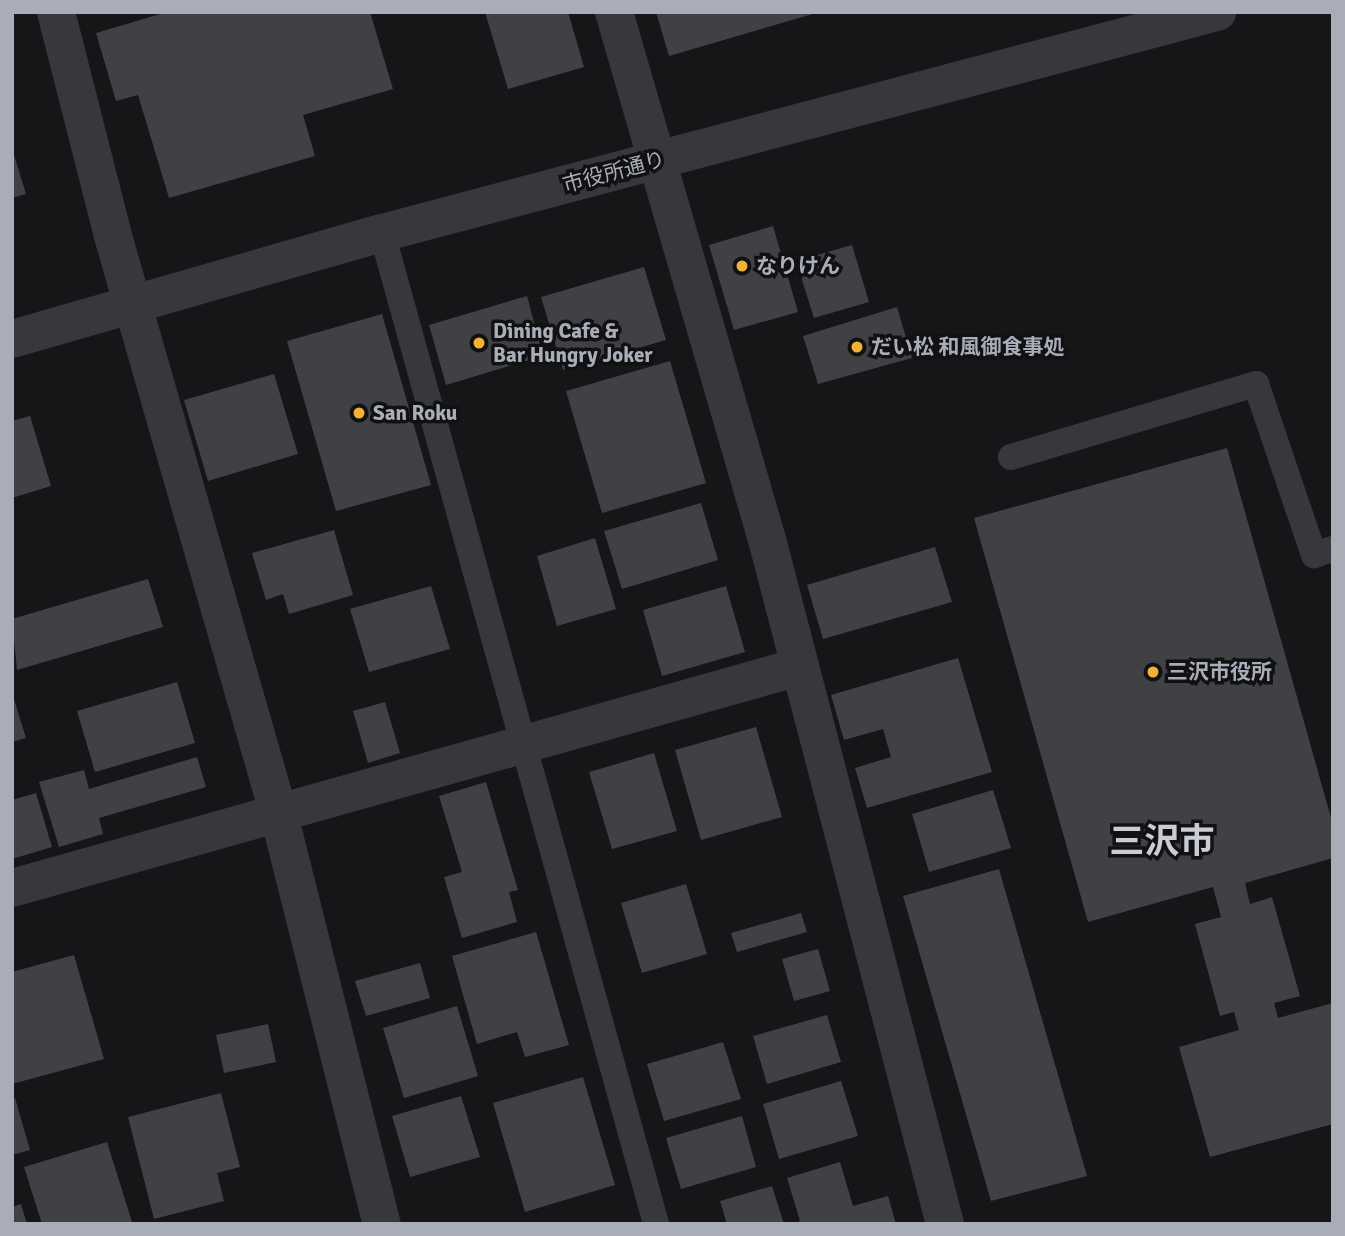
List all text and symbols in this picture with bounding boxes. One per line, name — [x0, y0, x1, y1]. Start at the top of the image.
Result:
street label: 市役所通り — [560, 146, 668, 198]
place label: なりけん — [756, 253, 840, 279]
marker: なりけん — [734, 258, 750, 274]
place label: Dining Cafe & Bar Hungry Joker — [493, 318, 653, 368]
place label: だい松 和風御食事処 — [871, 334, 1065, 360]
marker: Dining Cafe & Bar Hungry Joker — [471, 335, 487, 351]
marker: だい松 和風御食事処 — [849, 339, 865, 355]
place label: San Roku — [373, 400, 457, 426]
marker: San Roku — [351, 405, 367, 421]
place label: 三沢市役所 — [1167, 659, 1272, 685]
marker: 三沢市役所 — [1145, 664, 1161, 680]
district label: 三沢市 — [1110, 821, 1214, 863]

